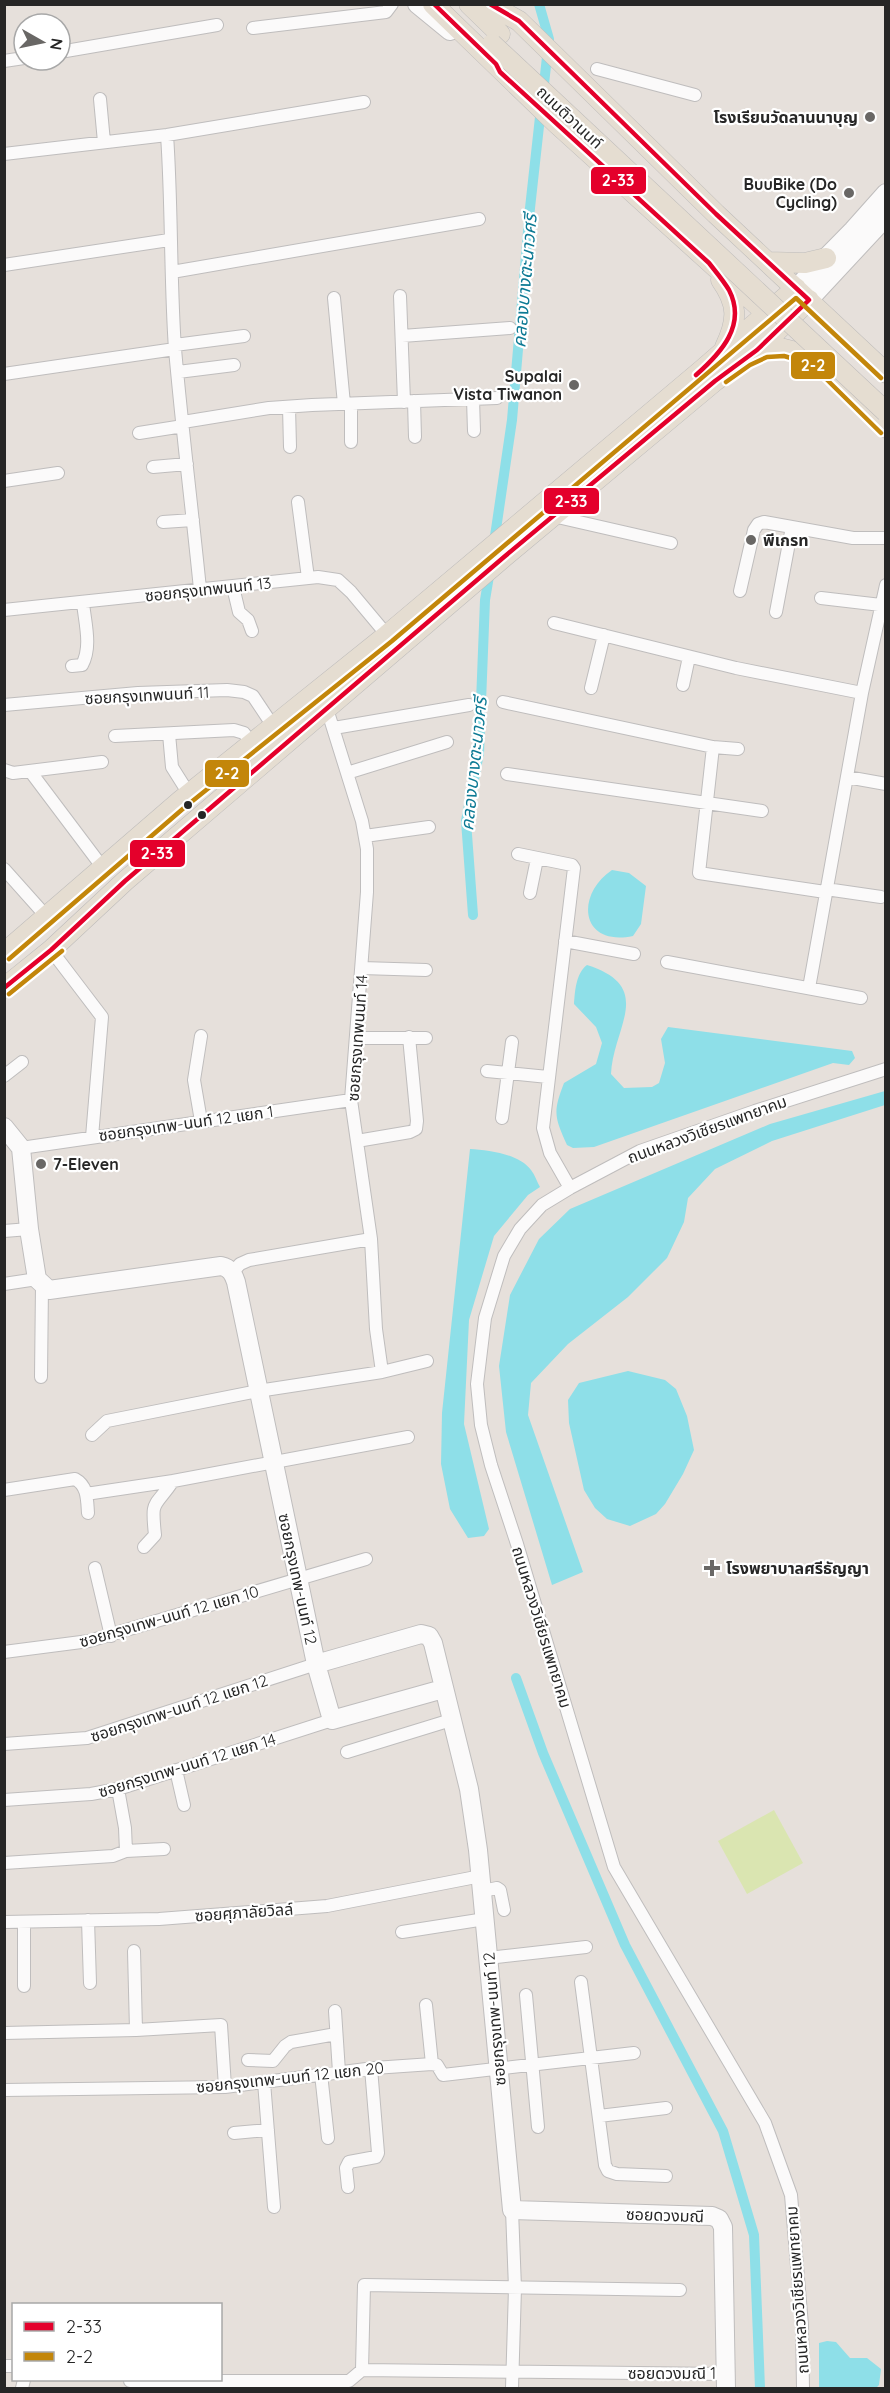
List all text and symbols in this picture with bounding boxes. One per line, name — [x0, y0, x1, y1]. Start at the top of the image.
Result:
north arrow — [12, 12, 72, 72]
text: N — [46, 37, 68, 52]
street label: ถนนติวานนท์ — [533, 81, 607, 153]
place label: โรงเรียนวัดลานนาบุญ — [713, 107, 858, 127]
marker: โรงเรียนวัดลานนาบุญ — [863, 110, 877, 124]
line badge: 2-33 — [590, 166, 647, 195]
text: 2-33 — [602, 170, 634, 190]
place label: BuuBike (Do Cycling) — [744, 174, 837, 212]
marker: BuuBike (Do Cycling) — [842, 186, 856, 200]
water label: คลองบางตะนาวศรี — [507, 210, 542, 349]
line badge: 2-2 — [790, 351, 836, 380]
text: 2-2 — [801, 355, 825, 375]
place label: Supalai Vista Tiwanon — [453, 366, 562, 404]
marker: Supalai Vista Tiwanon — [567, 378, 581, 392]
line badge: 2-33 — [543, 487, 600, 515]
text: 2-33 — [555, 491, 587, 511]
place label: พีเกรท — [763, 530, 809, 550]
marker: พีเกรท — [744, 533, 758, 547]
street label: ซอยกรุงเทพนนท์ 13 — [144, 572, 272, 606]
street label: ซอยกรุงเทพนนท์ 11 — [84, 682, 210, 708]
water label: คลองบางตะนาวศรี — [455, 693, 492, 832]
line badge: 2-2 — [204, 759, 250, 788]
text: 2-2 — [215, 763, 239, 783]
unlabelled marker — [182, 799, 194, 811]
unlabelled marker — [196, 809, 208, 821]
line badge: 2-33 — [129, 839, 186, 868]
text: 2-33 — [141, 843, 173, 863]
street label: ซอยกรุงเทพนนท์ 14 — [343, 974, 371, 1102]
street label: ถนนหลวงวิเชียรแพทยาคม — [625, 1091, 789, 1167]
street label: ซอยกรุงเทพ-นนท์ 12 แยก 1 — [97, 1101, 275, 1145]
place label: 7-Eleven — [53, 1154, 119, 1174]
marker: 7-Eleven — [34, 1157, 48, 1171]
street label: ซอยกรุงเทพ-นนท์ 12 — [274, 1511, 322, 1647]
street label: ถนนหลวงวิเชียรแพทยาคม — [508, 1544, 576, 1710]
place label: โรงพยาบาลศรีธัญญา — [726, 1558, 869, 1578]
marker: โรงพยาบาลศรีธัญญา — [703, 1559, 721, 1577]
street label: ซอยกรุงเทพ-นนท์ 12 แยก 10 — [77, 1581, 261, 1651]
street label: ซอยกรุงเทพ-นนท์ 12 แยก 12 — [88, 1670, 270, 1746]
street label: ซอยกรุงเทพ-นนท์ 12 แยก 14 — [96, 1728, 278, 1802]
street label: ซอยศุภาลัยวิลล์ — [194, 1899, 294, 1925]
street label: ซอยกรุงเทพ-นนท์ 12 — [478, 1951, 510, 2087]
street label: ซอยกรุงเทพ-นนท์ 12 แยก 20 — [195, 2057, 385, 2097]
street label: ซอยดวงมณี — [626, 2204, 704, 2226]
street label: ถนนหลวงวิเชียรแพทยาคม — [781, 2205, 813, 2375]
legend — [12, 2303, 222, 2381]
text: 2-33 — [66, 2315, 102, 2338]
text: 2-2 — [66, 2345, 93, 2368]
street label: ซอยดวงมณี 1 — [628, 2363, 716, 2383]

